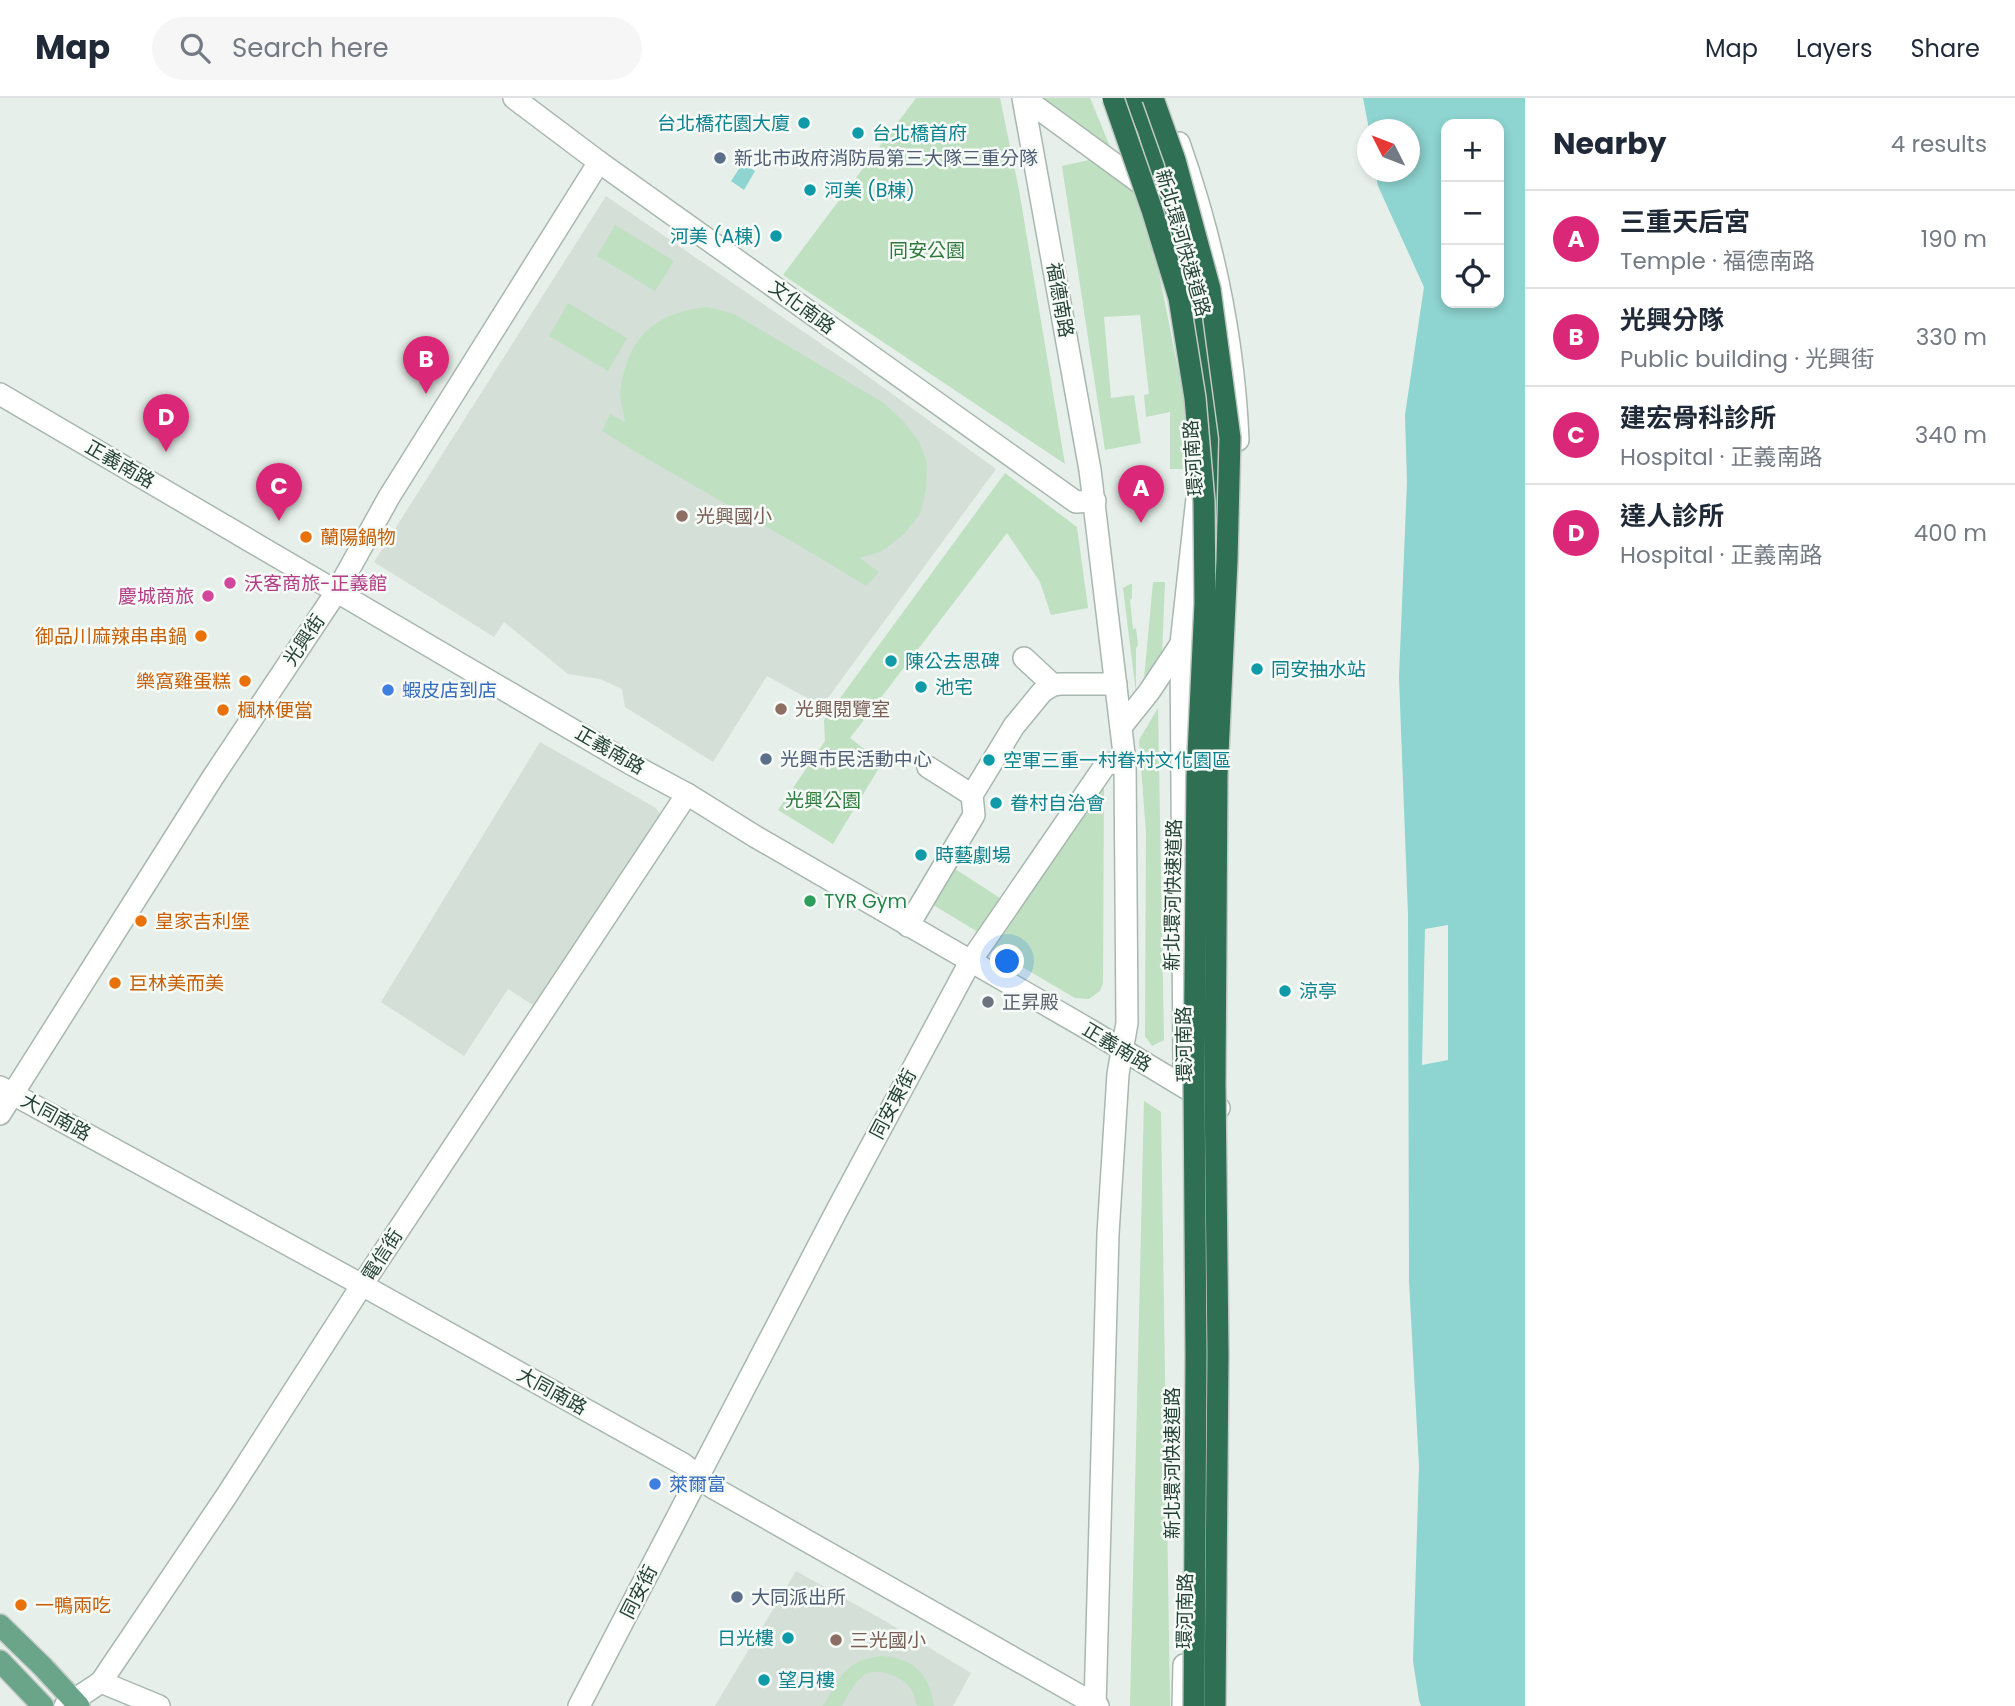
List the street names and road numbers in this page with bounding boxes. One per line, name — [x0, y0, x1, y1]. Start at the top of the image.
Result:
street label: 新北環河快速道路 — [1149, 166, 1217, 320]
street label: 福德南路 — [1040, 260, 1080, 340]
street label: 文化南路 — [763, 274, 841, 340]
street label: 環河南路 — [1177, 419, 1209, 497]
street label: 正義南路 — [80, 433, 160, 495]
street label: 光興街 — [277, 609, 331, 671]
street label: 正義南路 — [570, 719, 650, 781]
street label: 新北環河快速道路 — [1158, 819, 1188, 971]
street label: 環河南路 — [1170, 1006, 1198, 1082]
street label: 正義南路 — [1077, 1016, 1157, 1078]
street label: 同安東街 — [863, 1064, 923, 1144]
street label: 大同南路 — [16, 1087, 96, 1147]
street label: 電信街 — [355, 1224, 409, 1286]
street label: 大同南路 — [512, 1361, 592, 1421]
street label: 新北環河快速道路 — [1159, 1387, 1186, 1539]
street label: 同安街 — [614, 1560, 664, 1624]
street label: 環河南路 — [1171, 1573, 1199, 1649]

